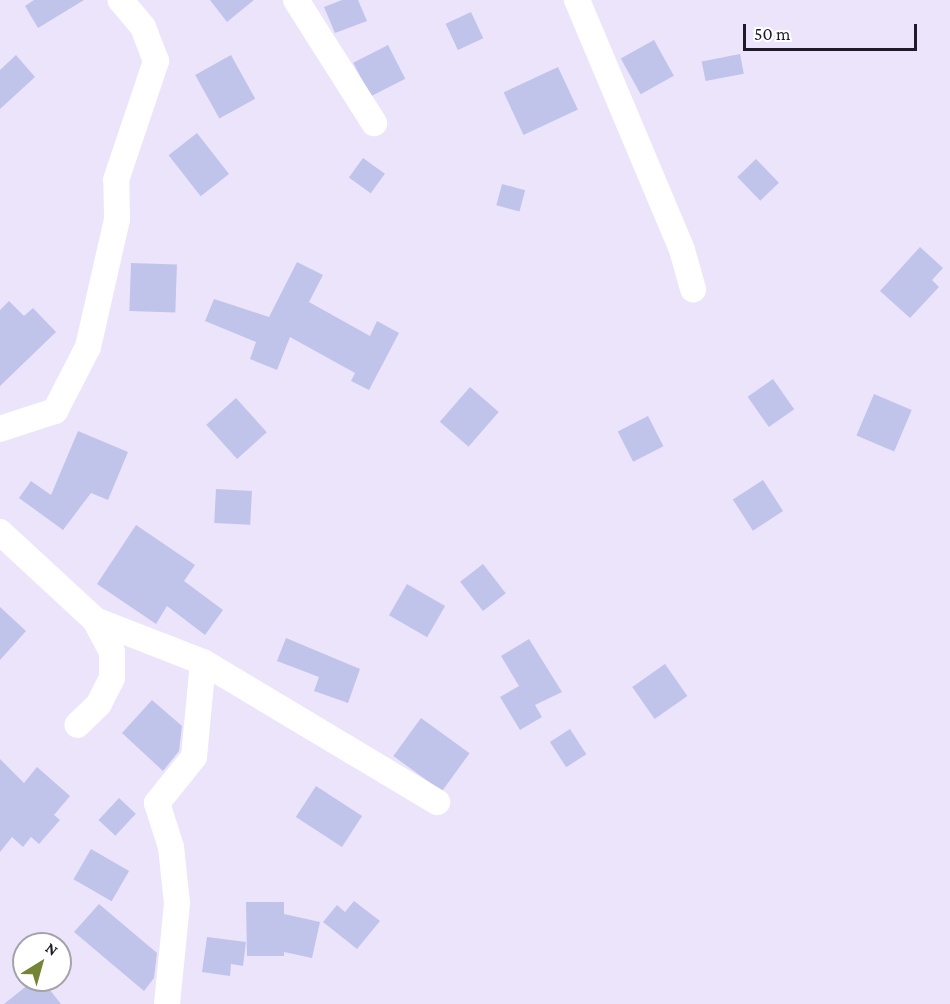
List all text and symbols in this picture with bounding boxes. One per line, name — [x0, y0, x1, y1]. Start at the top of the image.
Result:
scale bar — [746, 12, 920, 50]
text: 50 m — [754, 24, 791, 44]
north arrow — [12, 932, 72, 992]
text: N — [42, 939, 61, 959]

